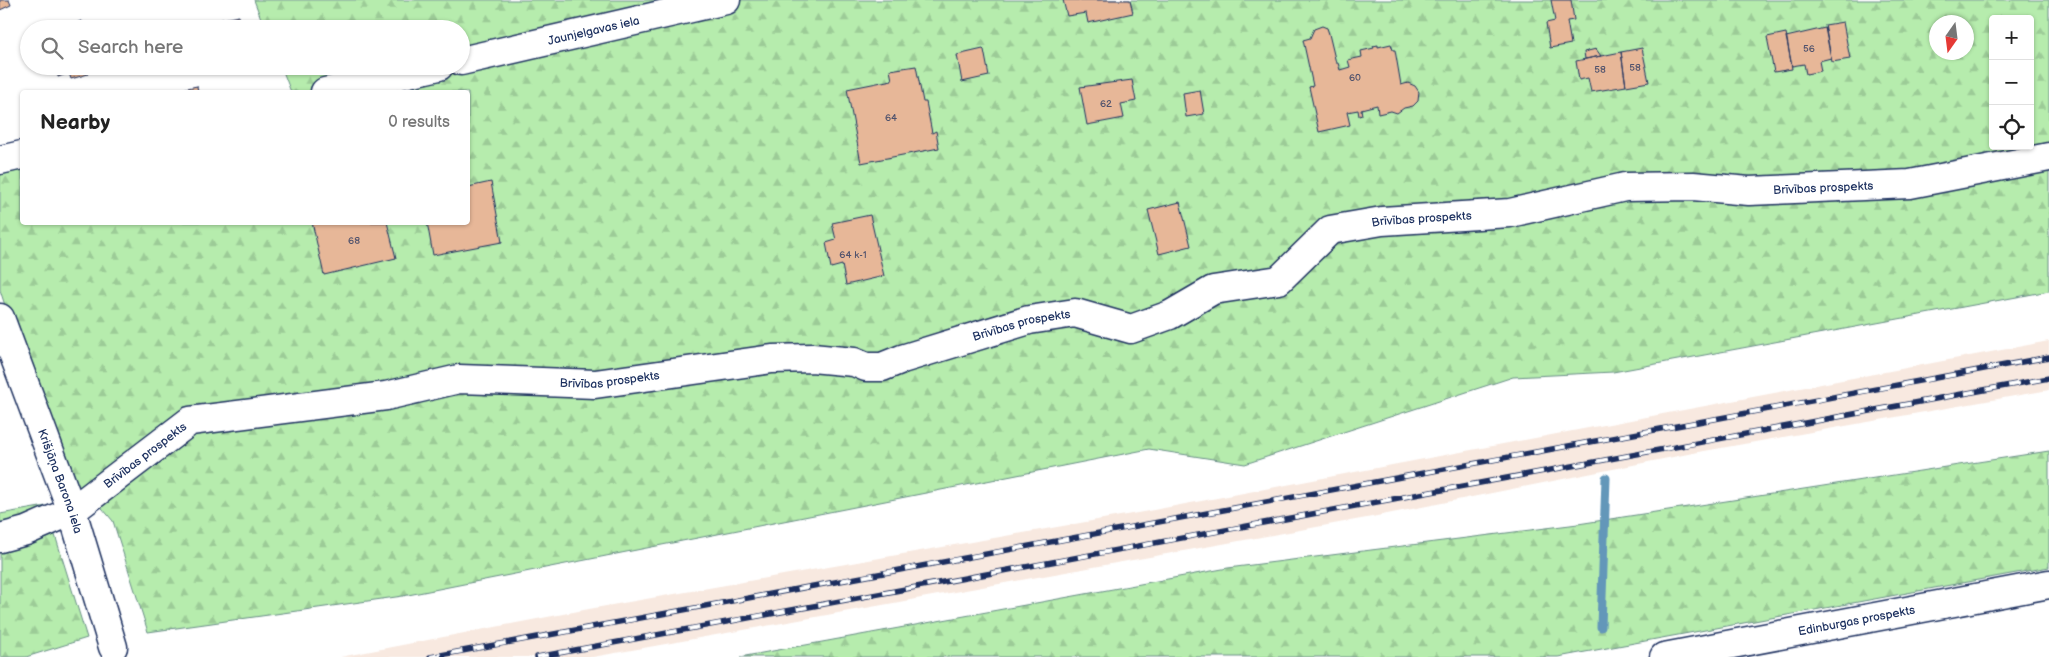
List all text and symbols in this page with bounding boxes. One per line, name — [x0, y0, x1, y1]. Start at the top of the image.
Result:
street label: Jaunjelgavas iela — [546, 13, 641, 49]
north arrow — [1929, 15, 1974, 60]
map controls — [1989, 15, 2034, 150]
button: + — [1989, 15, 2034, 60]
search box — [20, 20, 470, 75]
icon: search — [38, 34, 66, 62]
text: Search here — [78, 36, 183, 59]
house number: 56 — [1803, 43, 1815, 55]
button: − — [1989, 60, 2034, 105]
house number: 58 — [1629, 62, 1641, 74]
house number: 58 — [1594, 64, 1606, 76]
house number: 60 — [1349, 72, 1361, 84]
house number: 62 — [1100, 98, 1112, 110]
button: locate — [1989, 105, 2034, 150]
text: Nearby — [40, 110, 110, 135]
house number: 64 — [885, 112, 897, 124]
text: 0 results — [388, 113, 450, 132]
street label: Brīvības prospekts — [1773, 179, 1874, 198]
street label: Brīvības prospekts — [1370, 208, 1472, 231]
house number: 68 — [348, 235, 360, 247]
house number: 64 k-1 — [839, 249, 867, 261]
street label: Brīvības prospekts — [971, 307, 1071, 345]
street label: Brīvības prospekts — [559, 368, 661, 392]
street label: Brīvības prospekts — [101, 419, 190, 492]
street label: Krišjāņa Barona iela — [34, 427, 85, 536]
street label: Edinburgas prospekts — [1797, 603, 1916, 639]

